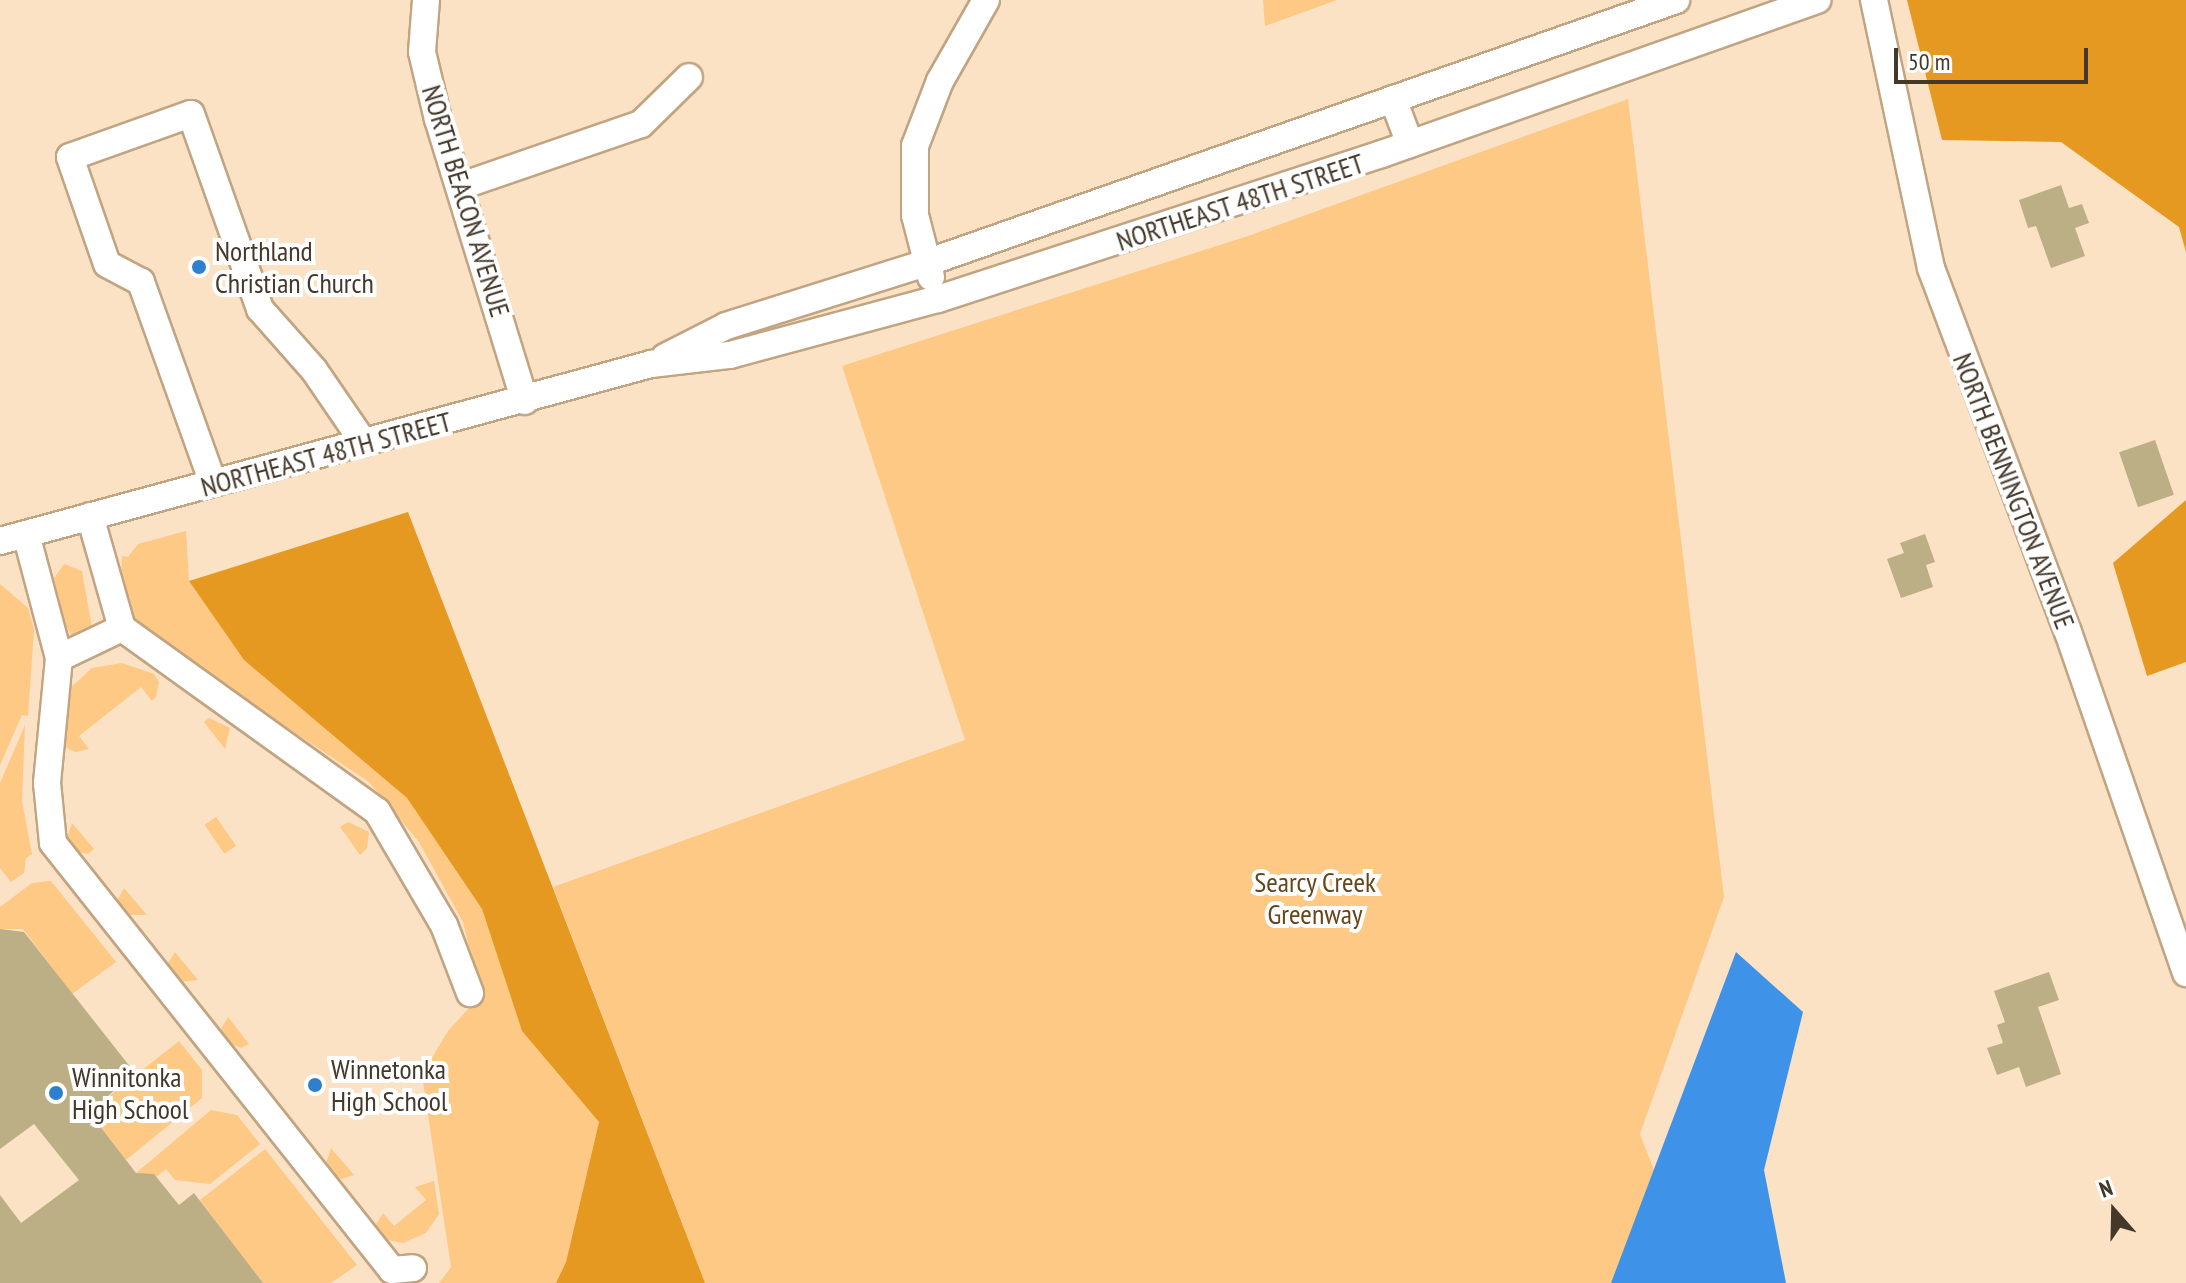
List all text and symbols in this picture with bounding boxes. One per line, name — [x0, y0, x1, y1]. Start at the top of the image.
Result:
scale bar — [1898, 32, 2092, 82]
text: 50 m — [1908, 46, 1950, 77]
street label: NORTH BEACON AVENUE — [415, 81, 517, 321]
street label: NORTHEAST 48TH STREET — [1112, 146, 1368, 258]
place label: Northland Christian Church — [215, 234, 374, 300]
marker: Northland Christian Church — [190, 258, 208, 276]
street label: NORTH BENNINGTON AVENUE — [1946, 348, 2082, 634]
street label: NORTHEAST 48TH STREET — [197, 404, 455, 504]
park label: Searcy Creek Greenway — [1254, 865, 1376, 931]
place label: Winnetonka High School — [331, 1052, 447, 1118]
place label: Winnitonka High School — [72, 1060, 188, 1126]
marker: Winnetonka High School — [306, 1076, 324, 1094]
marker: Winnitonka High School — [47, 1084, 65, 1102]
north arrow — [2074, 1171, 2154, 1251]
text: N — [2095, 1173, 2116, 1204]

